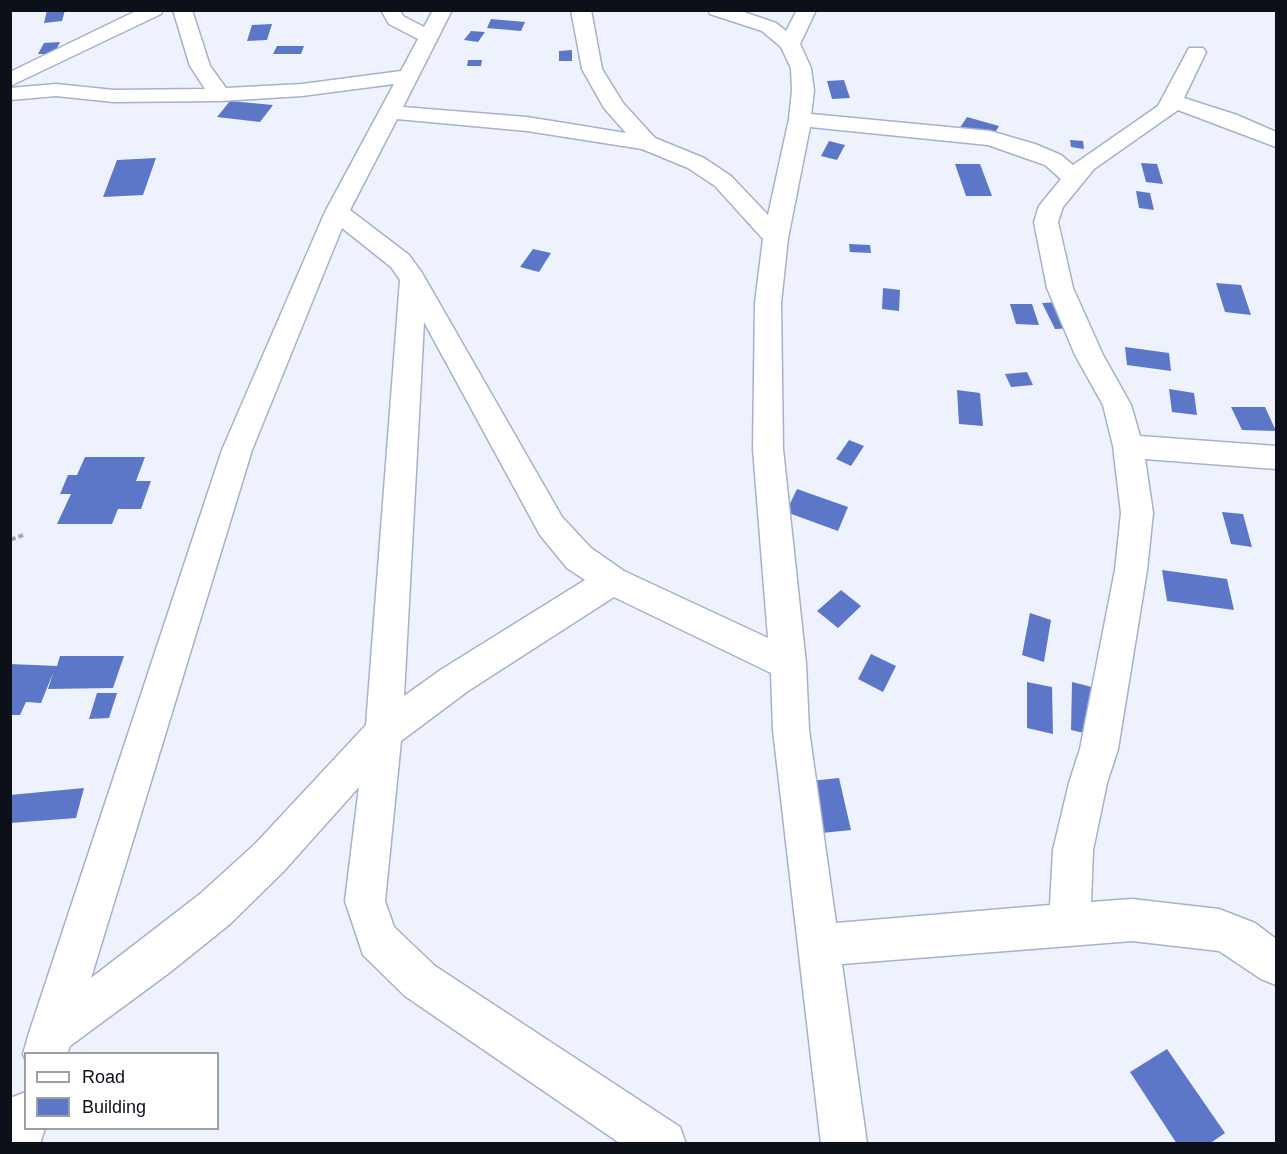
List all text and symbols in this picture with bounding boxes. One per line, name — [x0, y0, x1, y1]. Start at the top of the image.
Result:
legend — [24, 1052, 219, 1130]
text: Road — [82, 1067, 125, 1087]
text: Building — [82, 1097, 146, 1117]

